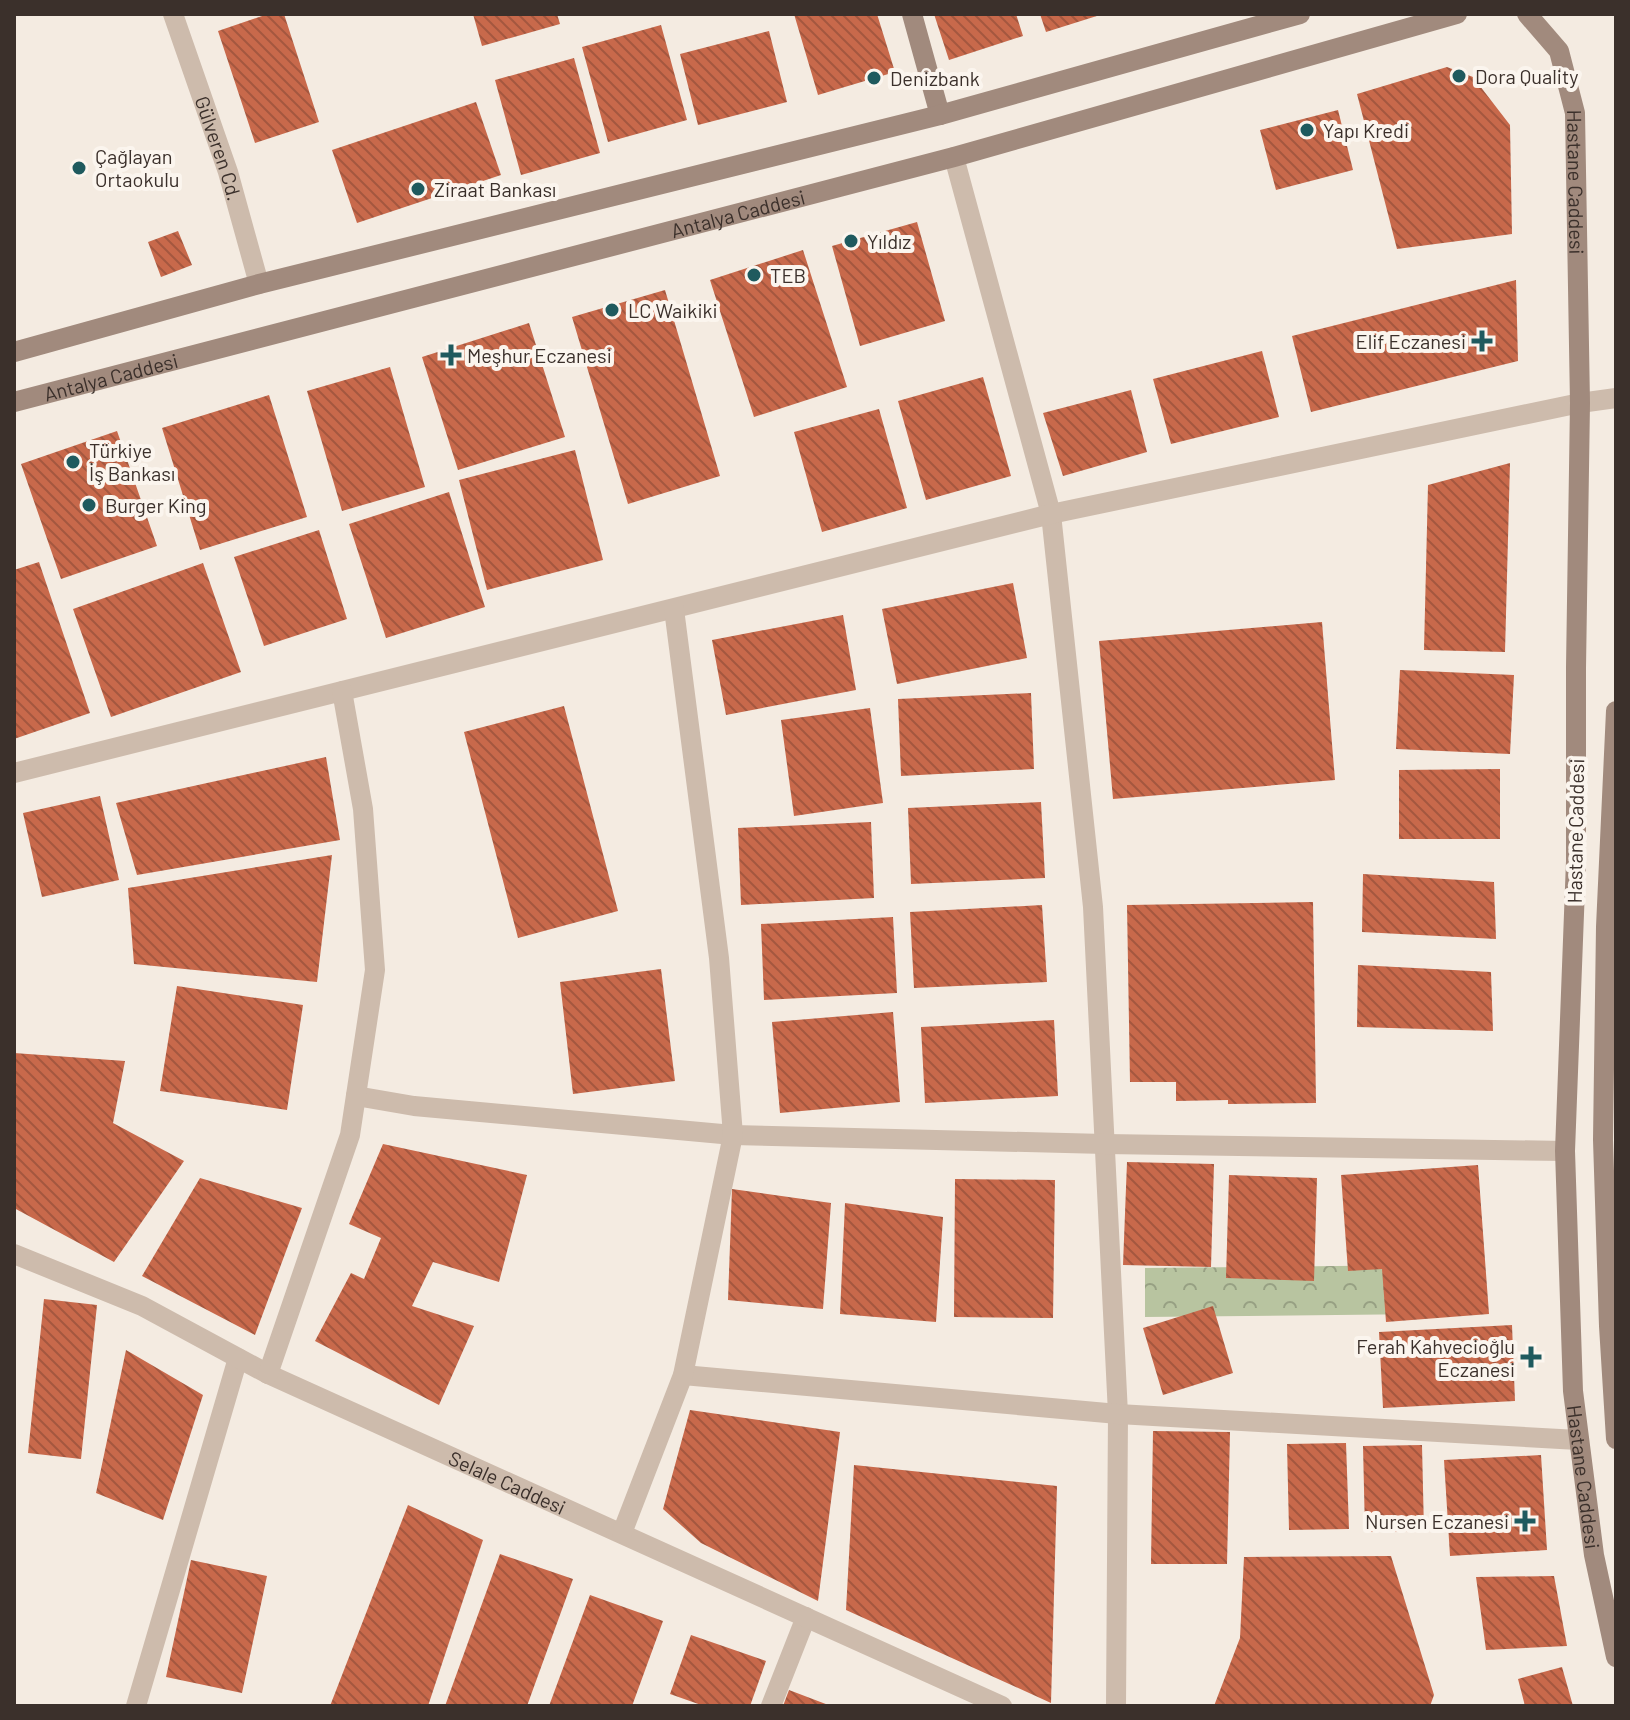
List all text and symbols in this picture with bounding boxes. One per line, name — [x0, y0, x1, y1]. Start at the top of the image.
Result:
place label: Dora Quality — [1475, 64, 1578, 88]
place label: Denizbank — [890, 66, 980, 90]
marker: Dora Quality — [1450, 67, 1468, 85]
marker: Denizbank — [865, 69, 883, 87]
street label: Gülveren Cd. — [190, 93, 247, 203]
street label: Hastane Caddesi — [1563, 109, 1589, 255]
place label: Yapı Kredi — [1323, 118, 1409, 142]
marker: Yapı Kredi — [1298, 121, 1316, 139]
place label: Çağlayan Ortaokulu — [95, 144, 179, 191]
marker: Çağlayan Ortaokulu — [70, 159, 88, 177]
place label: Ziraat Bankası — [434, 177, 556, 201]
marker: Ziraat Bankası — [409, 180, 427, 198]
street label: Antalya Caddesi — [668, 184, 807, 242]
place label: Yıldız — [867, 229, 911, 253]
marker: Yıldız — [842, 232, 860, 250]
place label: TEB — [770, 263, 806, 287]
marker: TEB — [745, 266, 763, 284]
place label: LC Waikiki — [628, 298, 718, 322]
marker: LC Waikiki — [603, 301, 621, 319]
place label: Elif Eczanesi — [1356, 329, 1466, 353]
marker: Elif Eczanesi — [1473, 332, 1491, 350]
place label: Meşhur Eczanesi — [467, 343, 612, 367]
marker: Meşhur Eczanesi — [442, 346, 460, 364]
street label: Antalya Caddesi — [41, 348, 180, 406]
place label: Türkiye İş Bankası — [89, 438, 175, 485]
marker: Türkiye İş Bankası — [64, 453, 82, 471]
place label: Burger King — [105, 493, 206, 517]
marker: Burger King — [80, 496, 98, 514]
street label: Hastane Caddesi — [1562, 758, 1588, 904]
place label: Ferah Kahvecioğlu Eczanesi — [1356, 1334, 1515, 1381]
marker: Ferah Kahvecioğlu Eczanesi — [1522, 1348, 1540, 1366]
street label: Hastane Caddesi — [1563, 1403, 1605, 1550]
street label: Selale Caddesi — [445, 1445, 570, 1519]
place label: Nursen Eczanesi — [1365, 1509, 1509, 1533]
marker: Nursen Eczanesi — [1516, 1512, 1534, 1530]

